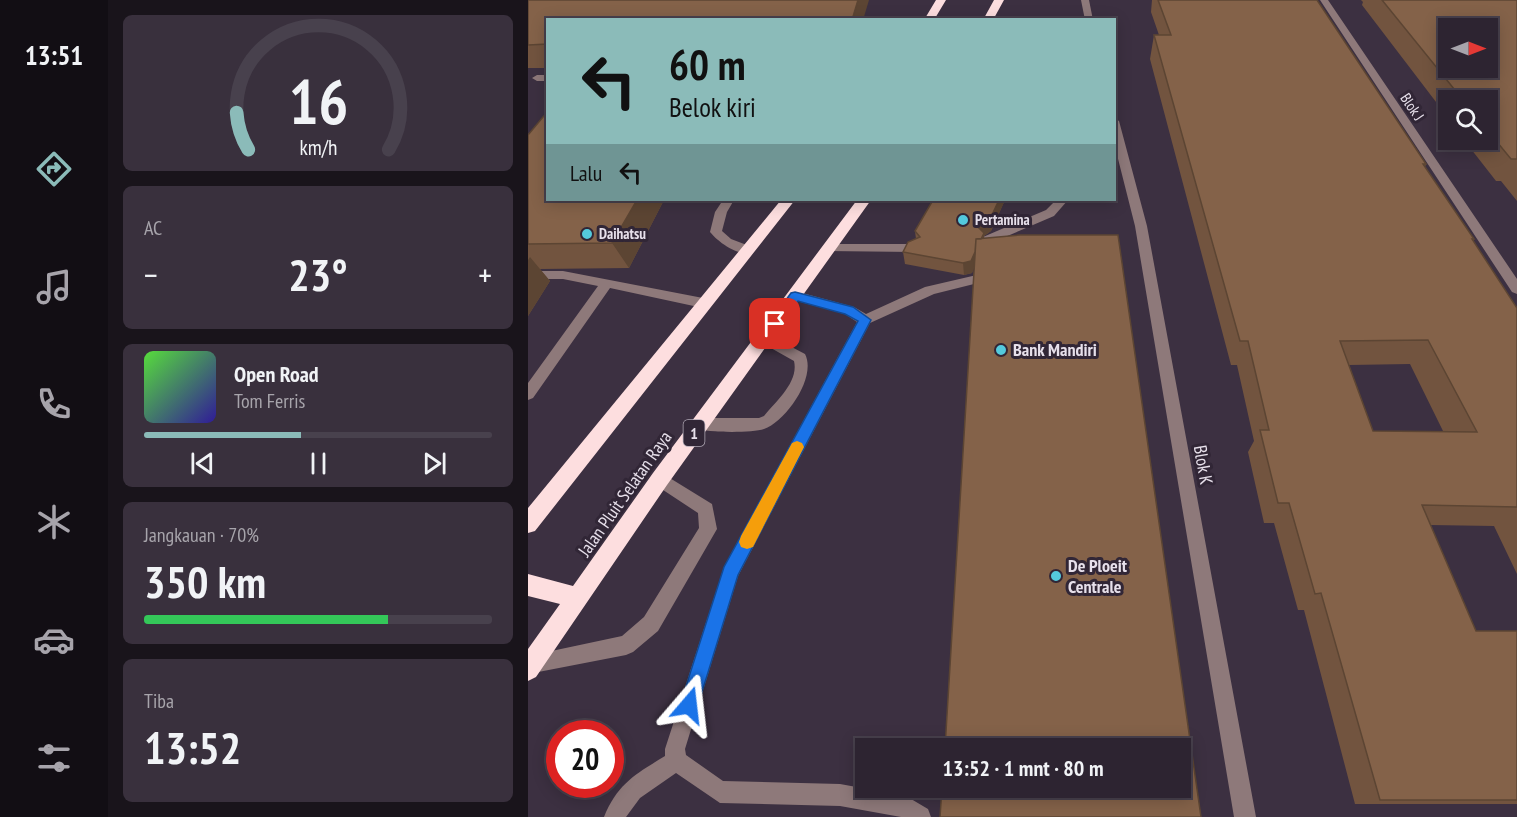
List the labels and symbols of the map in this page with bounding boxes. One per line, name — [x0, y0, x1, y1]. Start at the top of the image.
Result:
north arrow — [1438, 18, 1498, 78]
street label: Blok J — [1396, 89, 1428, 124]
place label: Pertamina — [975, 210, 1030, 229]
marker: Pertamina — [956, 213, 970, 227]
place label: Daihatsu — [599, 224, 646, 243]
marker: Daihatsu — [580, 227, 594, 241]
pin — [749, 298, 800, 349]
place label: Bank Mandiri — [1013, 338, 1097, 361]
marker: Bank Mandiri — [994, 343, 1008, 357]
road number: 1 — [684, 420, 704, 446]
street label: Jalan Pluit Selatan Raya — [572, 427, 676, 562]
street label: Blok K — [1189, 443, 1218, 487]
place label: De Ploeit Centrale — [1068, 554, 1128, 598]
marker: De Ploeit Centrale — [1049, 569, 1063, 583]
position arrow — [657, 673, 721, 737]
speed limit sign: 20 — [546, 720, 624, 798]

